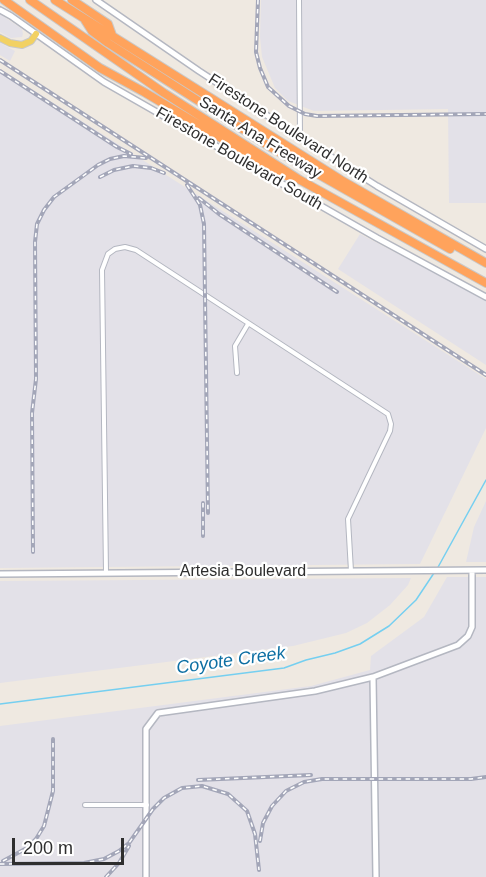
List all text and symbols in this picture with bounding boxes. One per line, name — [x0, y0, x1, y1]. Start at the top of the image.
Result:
street label: Firestone Boulevard North — [204, 70, 372, 188]
street label: Santa Ana Freeway — [195, 93, 325, 183]
street label: Firestone Boulevard South — [152, 103, 326, 215]
street label: Artesia Boulevard — [180, 562, 306, 582]
water label: Coyote Creek — [175, 643, 287, 679]
scale bar — [15, 826, 128, 864]
text: 200 m — [23, 838, 73, 858]

